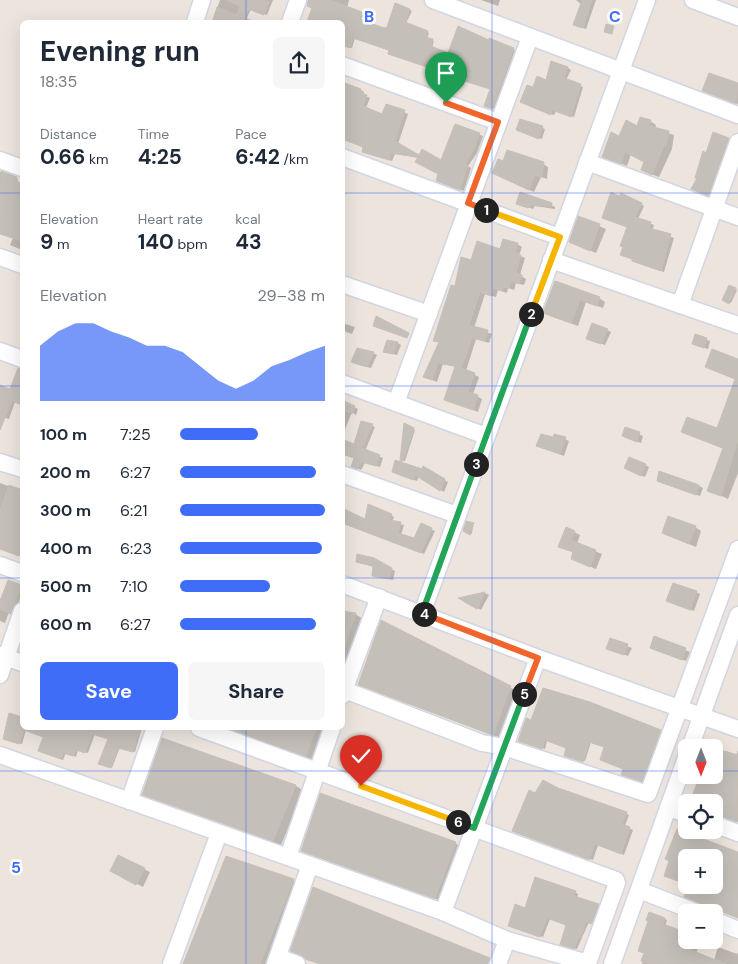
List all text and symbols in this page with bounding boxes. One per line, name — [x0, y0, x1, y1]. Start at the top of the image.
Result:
text: B — [364, 6, 374, 27]
text: C — [609, 6, 621, 27]
text: Evening run — [40, 33, 200, 70]
button: share — [273, 37, 325, 89]
pin — [425, 52, 467, 103]
icon: arrive — [432, 59, 460, 87]
text: 18:35 — [40, 71, 77, 92]
text: Distance — [40, 125, 97, 143]
text: Time — [138, 125, 169, 143]
text: Pace — [235, 125, 267, 143]
text: 0.66 — [40, 143, 85, 171]
text: 4:25 — [138, 143, 182, 171]
text: 6:42 — [235, 143, 280, 171]
text: km — [85, 150, 109, 168]
text: /km — [280, 150, 309, 168]
pin: 1 — [474, 198, 498, 222]
text: 1 — [484, 201, 489, 219]
text: Elevation — [40, 210, 98, 228]
text: Heart rate — [138, 210, 203, 228]
text: kcal — [235, 210, 261, 228]
text: 9 — [40, 228, 53, 256]
text: 140 — [138, 228, 174, 256]
text: 43 — [235, 228, 262, 256]
text: m — [53, 235, 70, 253]
text: bpm — [174, 235, 207, 253]
text: Elevation — [40, 285, 107, 306]
text: 29–38 m — [257, 285, 325, 306]
pin: 2 — [518, 302, 544, 326]
text: 2 — [527, 305, 536, 323]
text: 100 m — [40, 424, 87, 445]
text: 7:25 — [120, 424, 151, 445]
pin: 3 — [464, 452, 488, 476]
text: 3 — [472, 455, 481, 473]
text: 200 m — [40, 462, 91, 483]
text: 6:27 — [120, 462, 151, 483]
text: 300 m — [40, 500, 91, 521]
text: 6:21 — [120, 500, 148, 521]
text: 400 m — [40, 538, 92, 559]
text: 6:23 — [120, 538, 152, 559]
text: 500 m — [40, 576, 91, 597]
text: 7:10 — [120, 576, 148, 597]
pin: 4 — [412, 602, 436, 626]
text: 4 — [420, 605, 429, 623]
text: 600 m — [40, 614, 92, 635]
text: 6:27 — [120, 614, 151, 635]
button: Save — [40, 662, 178, 720]
button: Share — [188, 662, 325, 720]
pin: 5 — [512, 682, 536, 706]
text: 5 — [520, 685, 529, 703]
pin — [340, 735, 382, 786]
north arrow — [678, 739, 722, 784]
map controls — [678, 739, 723, 949]
icon: check — [347, 742, 375, 770]
button: locate — [678, 794, 723, 839]
pin: 6 — [446, 810, 470, 834]
text: 6 — [454, 813, 463, 831]
button: + — [678, 849, 723, 894]
text: 5 — [11, 857, 21, 878]
button: − — [678, 904, 723, 949]

